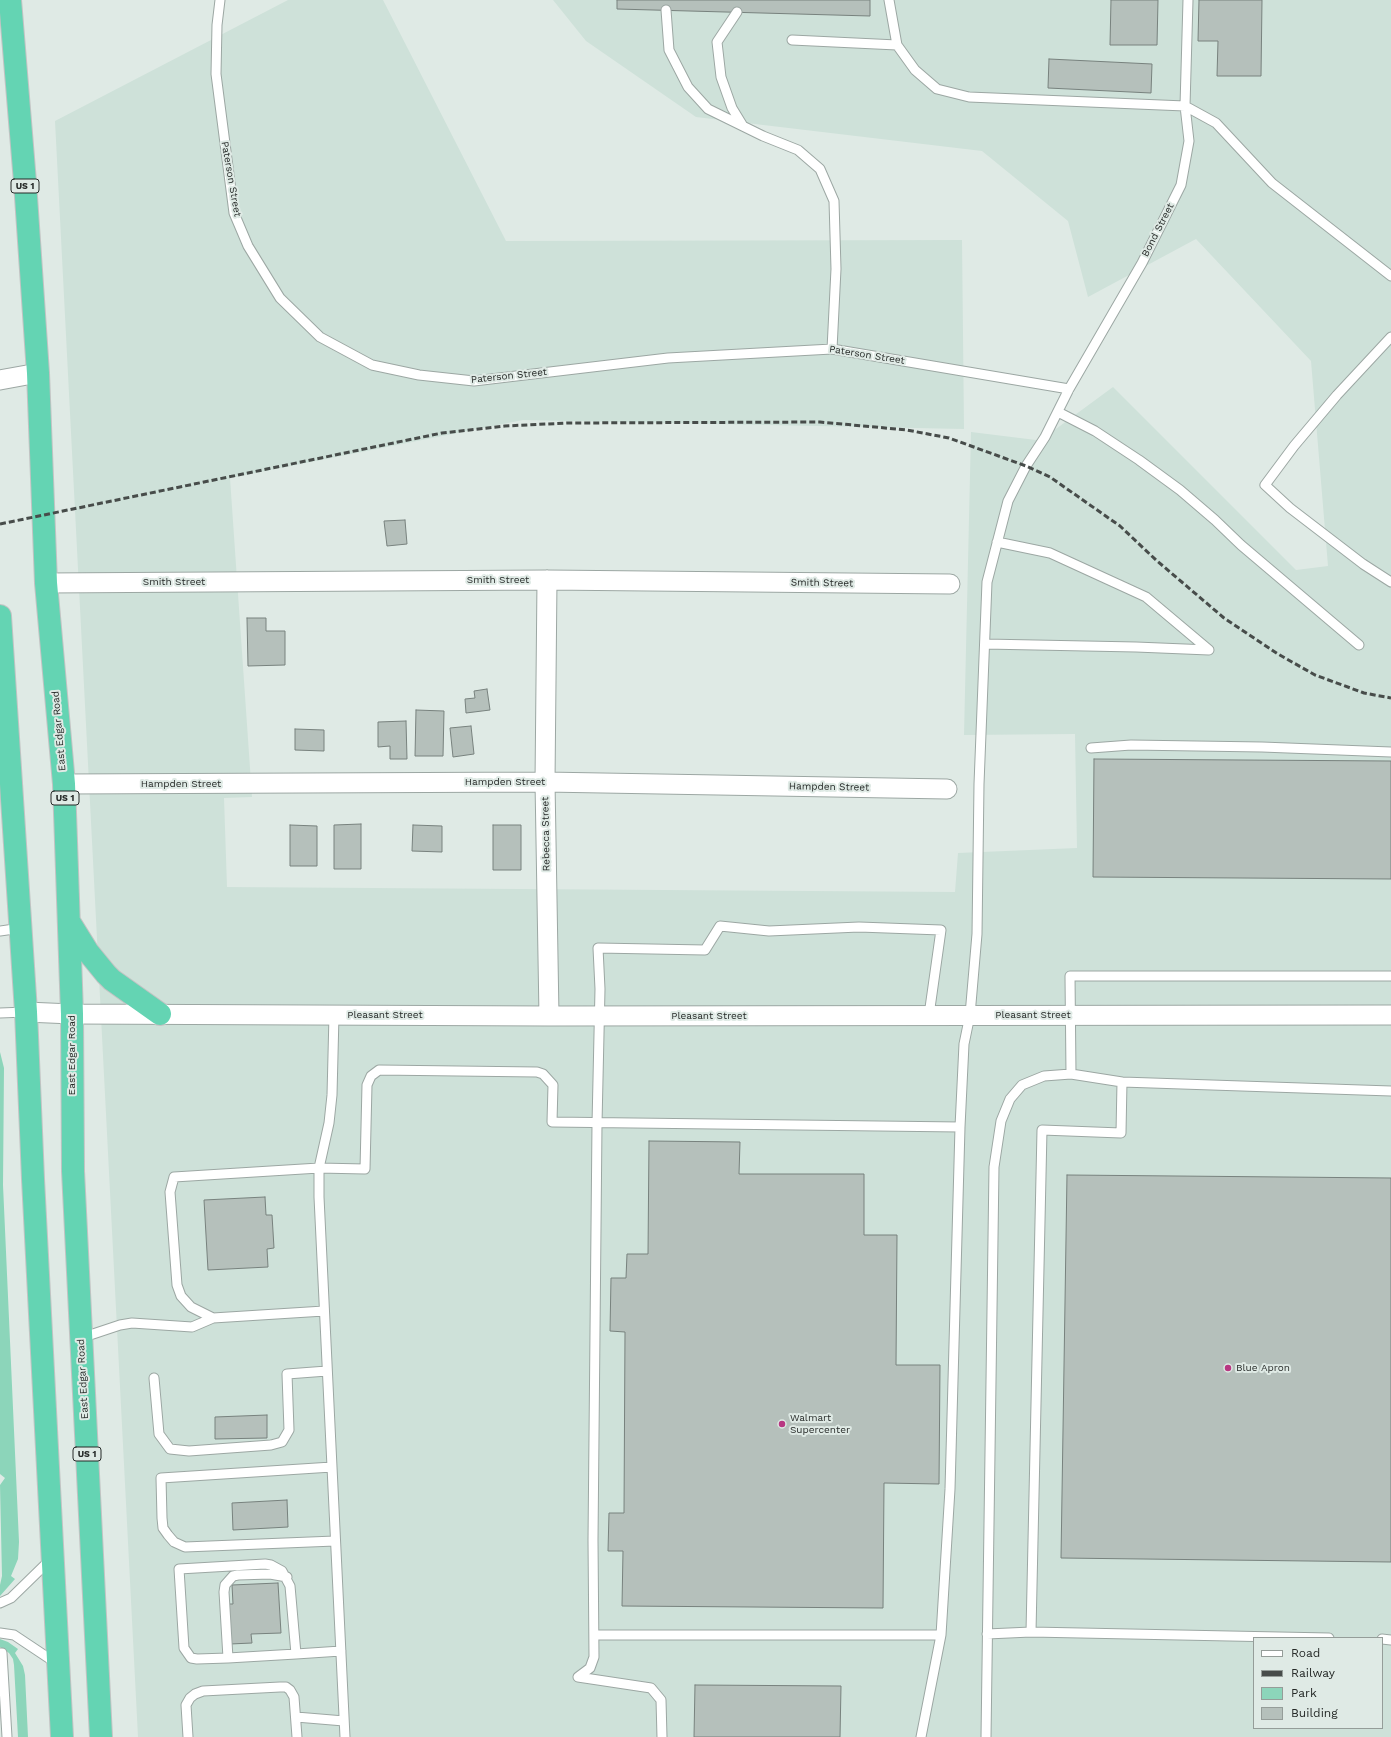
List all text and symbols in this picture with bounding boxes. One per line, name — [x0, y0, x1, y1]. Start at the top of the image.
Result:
street label: Paterson Street — [218, 140, 244, 218]
road number: US 1 — [11, 179, 39, 193]
street label: Bond Street — [1139, 201, 1177, 259]
street label: Paterson Street — [828, 343, 906, 367]
street label: Paterson Street — [470, 366, 548, 386]
street label: Smith Street — [467, 574, 529, 586]
street label: Smith Street — [143, 576, 205, 588]
street label: Smith Street — [791, 576, 853, 590]
street label: East Edgar Road — [50, 691, 68, 771]
street label: Hampden Street — [465, 776, 545, 788]
street label: Hampden Street — [141, 778, 221, 790]
street label: Hampden Street — [789, 780, 869, 794]
road number: US 1 — [51, 791, 79, 805]
street label: Rebecca Street — [539, 797, 553, 871]
street label: Pleasant Street — [347, 1009, 423, 1021]
street label: Pleasant Street — [995, 1009, 1071, 1021]
street label: Pleasant Street — [671, 1010, 747, 1022]
street label: East Edgar Road — [66, 1015, 78, 1095]
street label: East Edgar Road — [75, 1339, 91, 1419]
place label: Blue Apron — [1236, 1362, 1290, 1374]
marker: Blue Apron — [1223, 1363, 1233, 1373]
place label: Walmart Supercenter — [790, 1412, 850, 1436]
marker: Walmart Supercenter — [777, 1419, 787, 1429]
road number: US 1 — [73, 1447, 101, 1461]
legend — [1253, 1637, 1383, 1729]
text: Road — [1291, 1646, 1320, 1660]
text: Railway — [1291, 1666, 1335, 1680]
text: Park — [1291, 1686, 1317, 1700]
text: Building — [1291, 1706, 1338, 1720]

